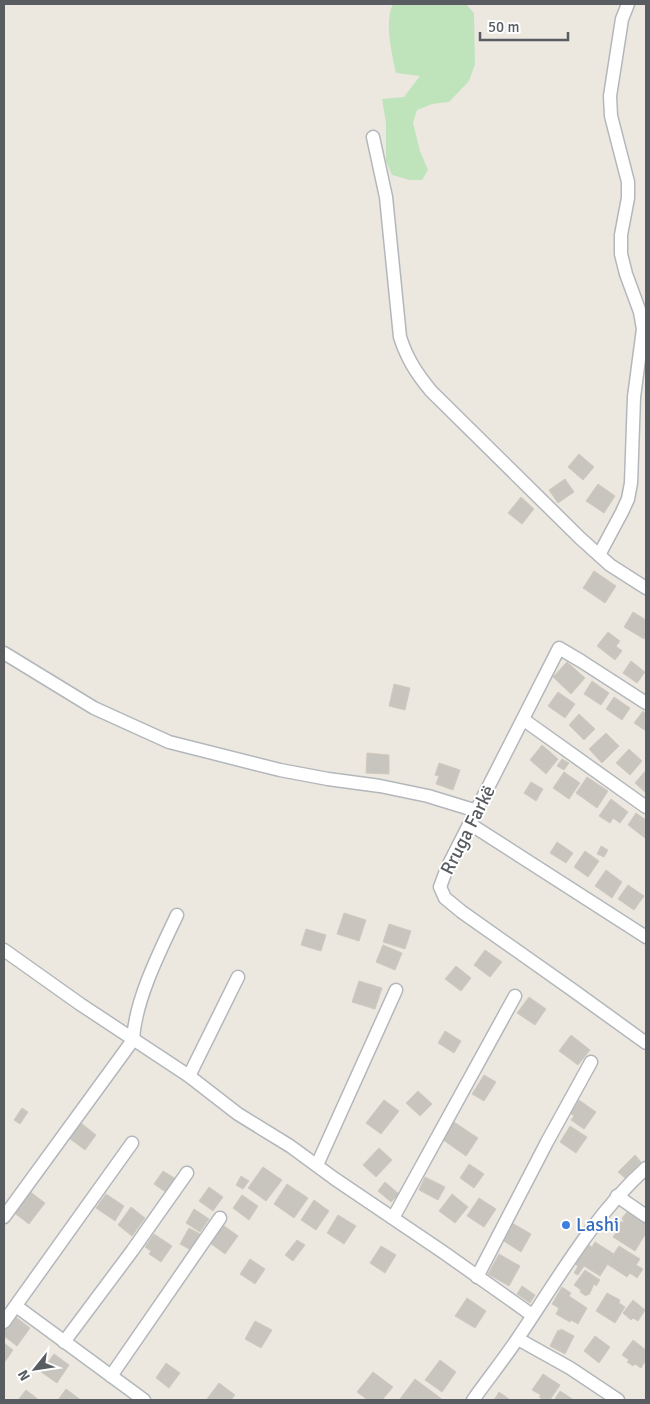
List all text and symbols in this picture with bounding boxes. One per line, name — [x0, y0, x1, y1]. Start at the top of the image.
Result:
scale bar — [480, 10, 568, 42]
text: 50 m — [488, 18, 519, 36]
street label: Rruga Farkë — [435, 781, 501, 879]
place label: Lashi — [576, 1213, 619, 1237]
marker: Lashi — [560, 1219, 572, 1231]
north arrow — [10, 1344, 60, 1394]
text: N — [14, 1367, 34, 1384]

